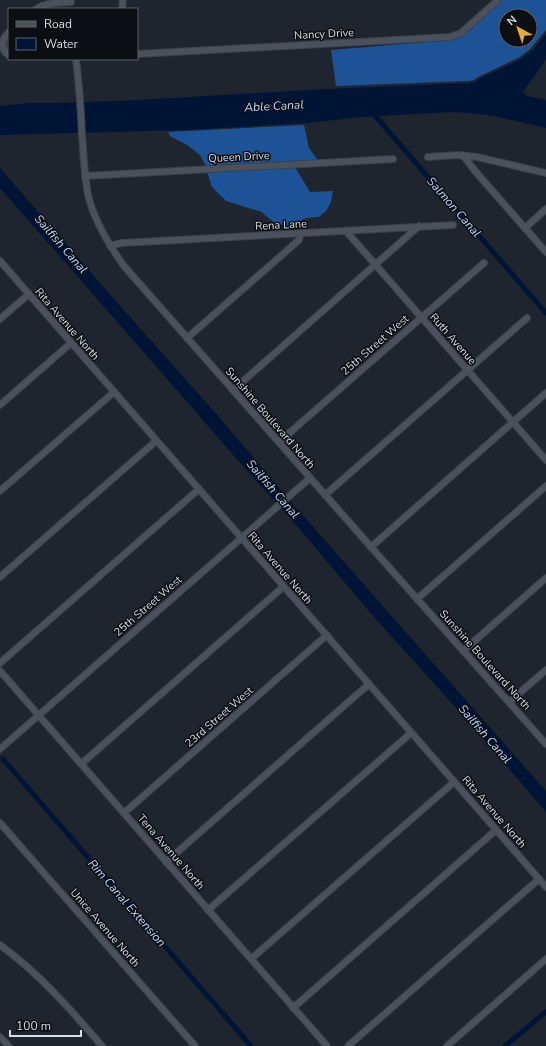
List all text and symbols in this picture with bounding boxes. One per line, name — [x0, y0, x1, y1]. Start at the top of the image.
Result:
legend — [8, 8, 138, 60]
north arrow — [498, 8, 538, 48]
text: N — [504, 12, 520, 29]
text: Road — [44, 16, 72, 32]
street label: Nancy Drive — [294, 25, 354, 43]
text: Water — [44, 36, 78, 52]
water label: Able Canal — [243, 96, 305, 116]
street label: Queen Drive — [208, 148, 270, 166]
water label: Salmon Canal — [423, 173, 485, 241]
water label: Sailfish Canal — [31, 211, 91, 277]
street label: Rena Lane — [255, 216, 307, 234]
street label: Rita Avenue North — [31, 285, 103, 363]
street label: Ruth Avenue — [426, 310, 480, 368]
street label: 25th Street West — [338, 311, 412, 379]
street label: Sunshine Boulevard North — [222, 364, 318, 472]
water label: Sailfish Canal — [243, 456, 303, 522]
street label: Rita Avenue North — [244, 529, 316, 607]
street label: 25th Street West — [111, 572, 185, 640]
street label: Sunshine Boulevard North — [436, 607, 534, 713]
street label: 23rd Street West — [182, 683, 256, 751]
water label: Sailfish Canal — [455, 701, 515, 767]
street label: Rita Avenue North — [458, 773, 530, 851]
street label: Tena Avenue North — [134, 811, 208, 893]
water label: Rim Canal Extension — [85, 856, 170, 950]
street label: Unice Avenue North — [67, 886, 143, 970]
scale bar — [10, 1012, 81, 1038]
text: 100 m — [16, 1018, 51, 1034]

